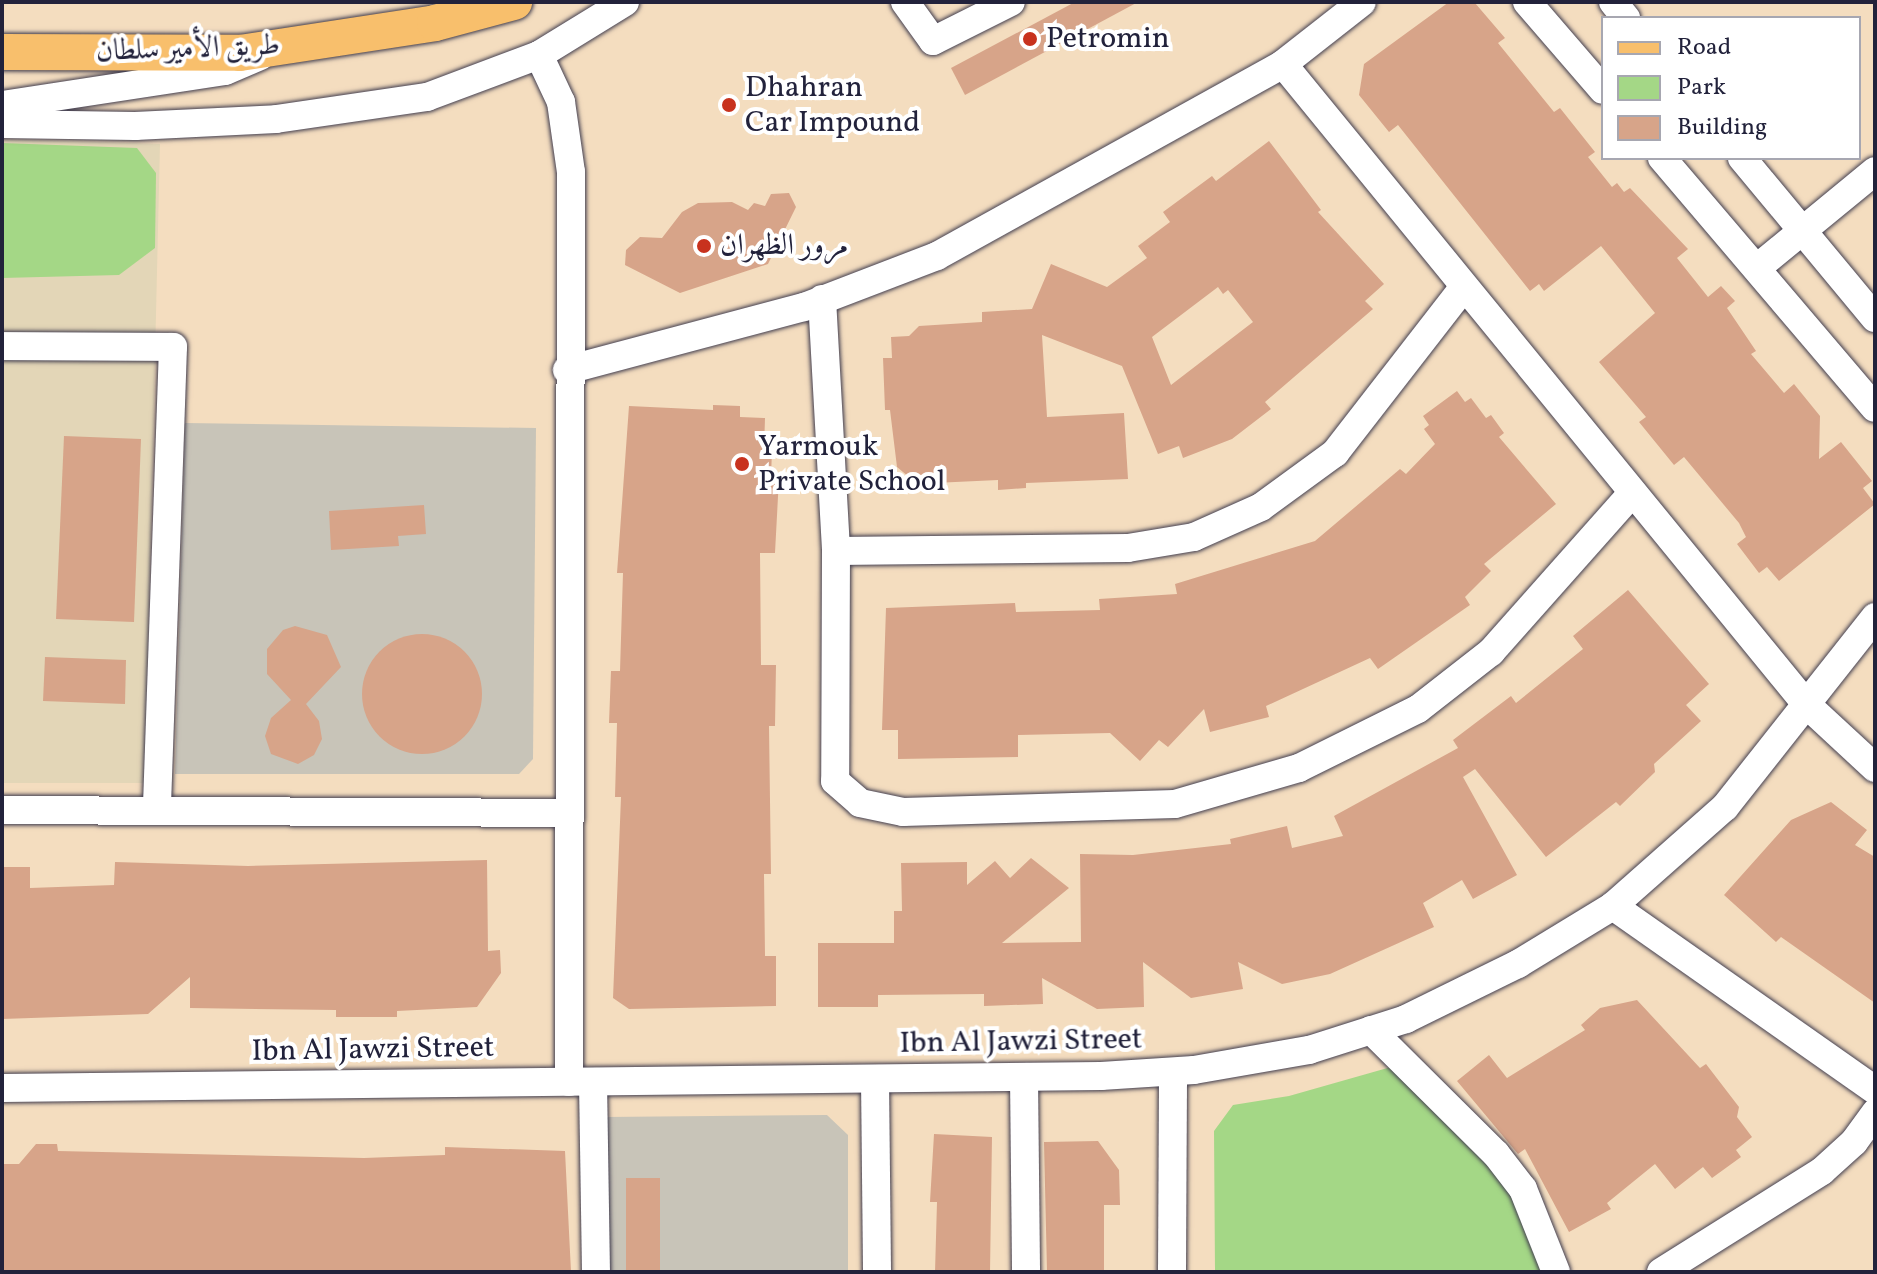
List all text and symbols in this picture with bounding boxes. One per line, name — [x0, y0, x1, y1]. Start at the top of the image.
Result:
legend — [1601, 16, 1861, 160]
place label: Petromin — [1046, 21, 1170, 57]
street label: طريق الأمير سلطان — [95, 28, 281, 70]
marker: Petromin — [1021, 30, 1039, 48]
text: Road — [1677, 31, 1731, 65]
place label: Dhahran Car Impound — [745, 70, 920, 140]
text: Park — [1677, 71, 1726, 105]
marker: Dhahran Car Impound — [720, 96, 738, 114]
text: Building — [1677, 111, 1767, 145]
place label: مرور الظهران — [720, 228, 848, 264]
marker: مرور الظهران — [695, 237, 713, 255]
place label: Yarmouk Private School — [758, 429, 945, 500]
marker: Yarmouk Private School — [733, 455, 751, 473]
street label: Ibn Al Jawzi Street — [899, 1022, 1143, 1062]
street label: Ibn Al Jawzi Street — [251, 1030, 495, 1070]

